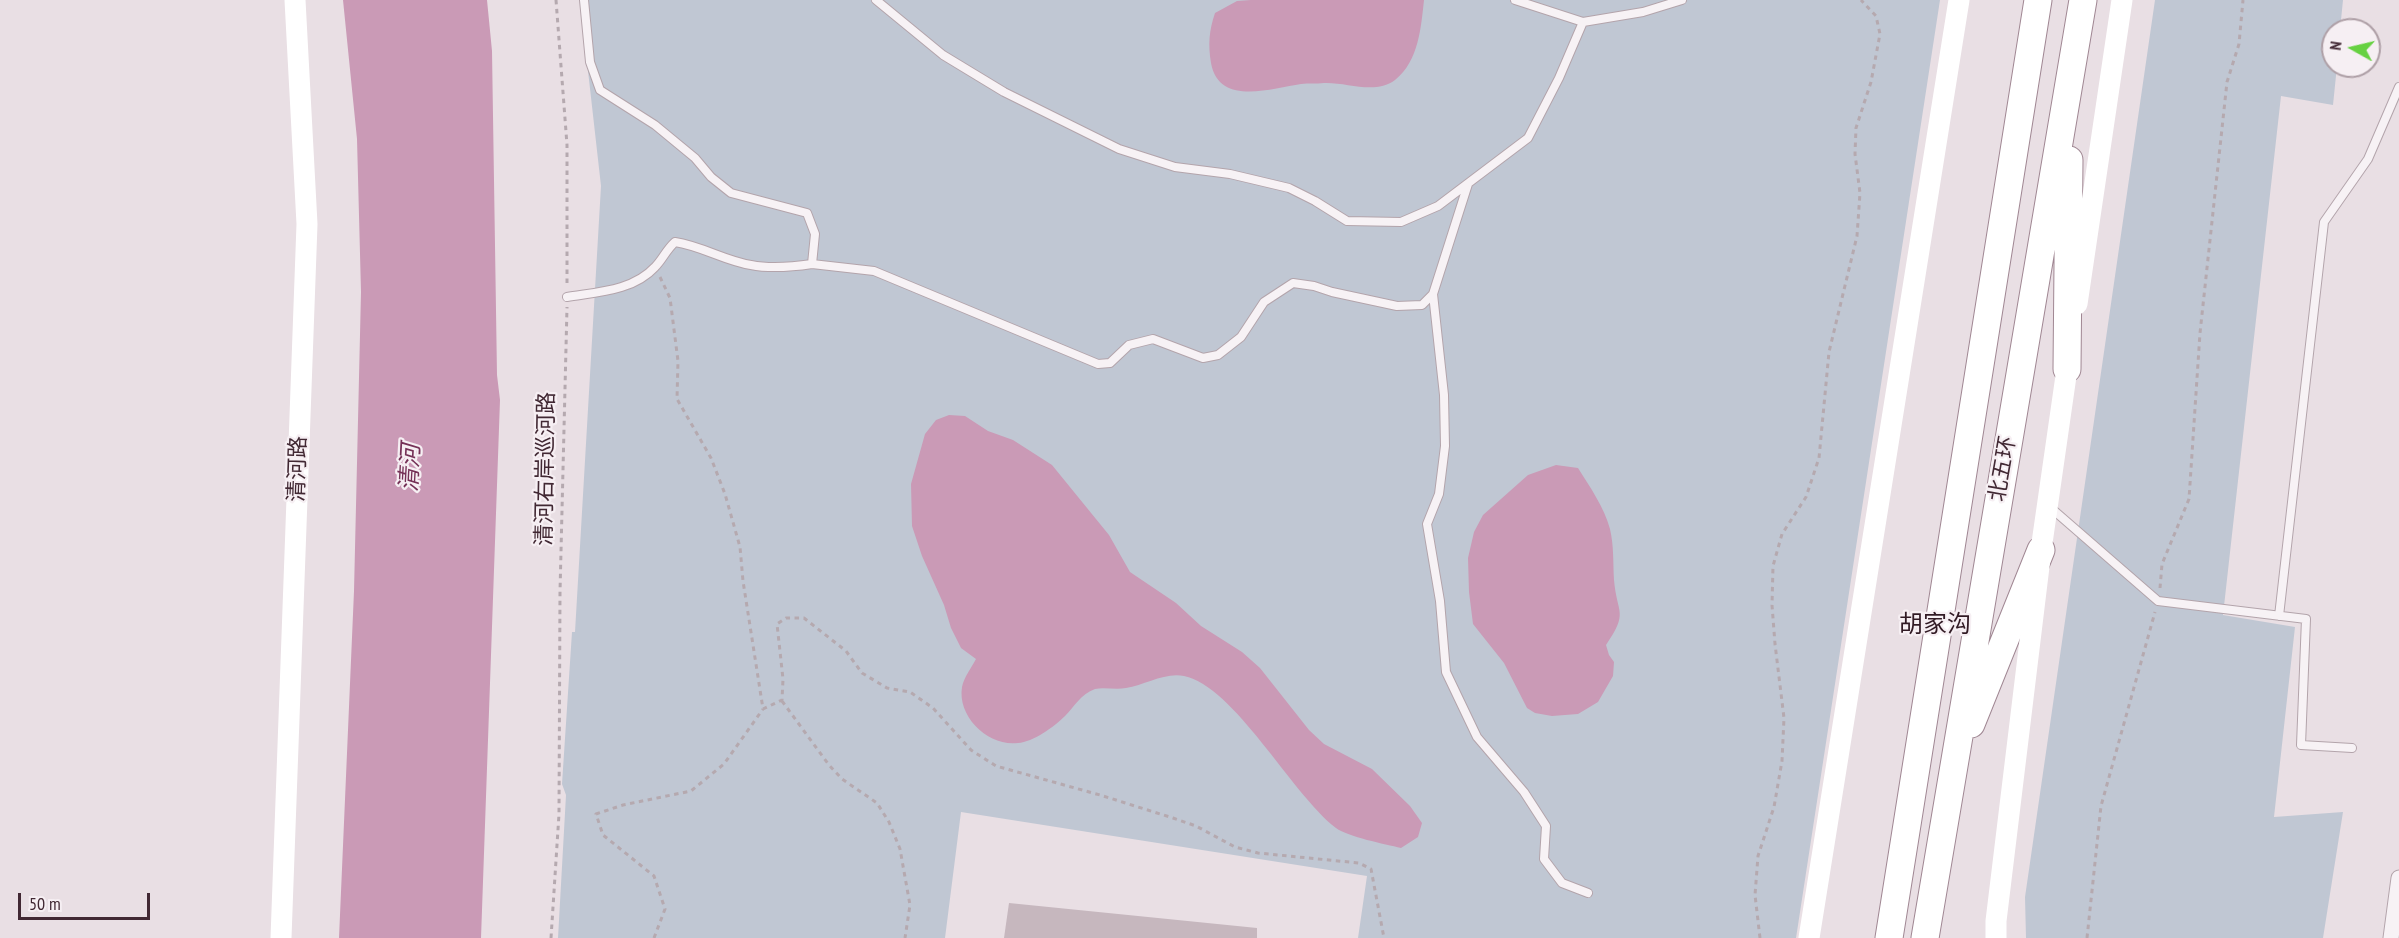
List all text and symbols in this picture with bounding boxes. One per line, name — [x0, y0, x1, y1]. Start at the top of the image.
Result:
north arrow — [2321, 18, 2381, 78]
text: N — [2325, 40, 2346, 51]
street label: 清河右岸巡河路 — [531, 392, 561, 546]
street label: 北五环 — [1984, 434, 2022, 504]
street label: 清河路 — [284, 436, 312, 502]
water label: 清河 — [395, 443, 427, 493]
district label: 胡家沟 — [1899, 611, 1971, 639]
scale bar — [21, 881, 153, 919]
text: 50 m — [29, 892, 61, 915]

